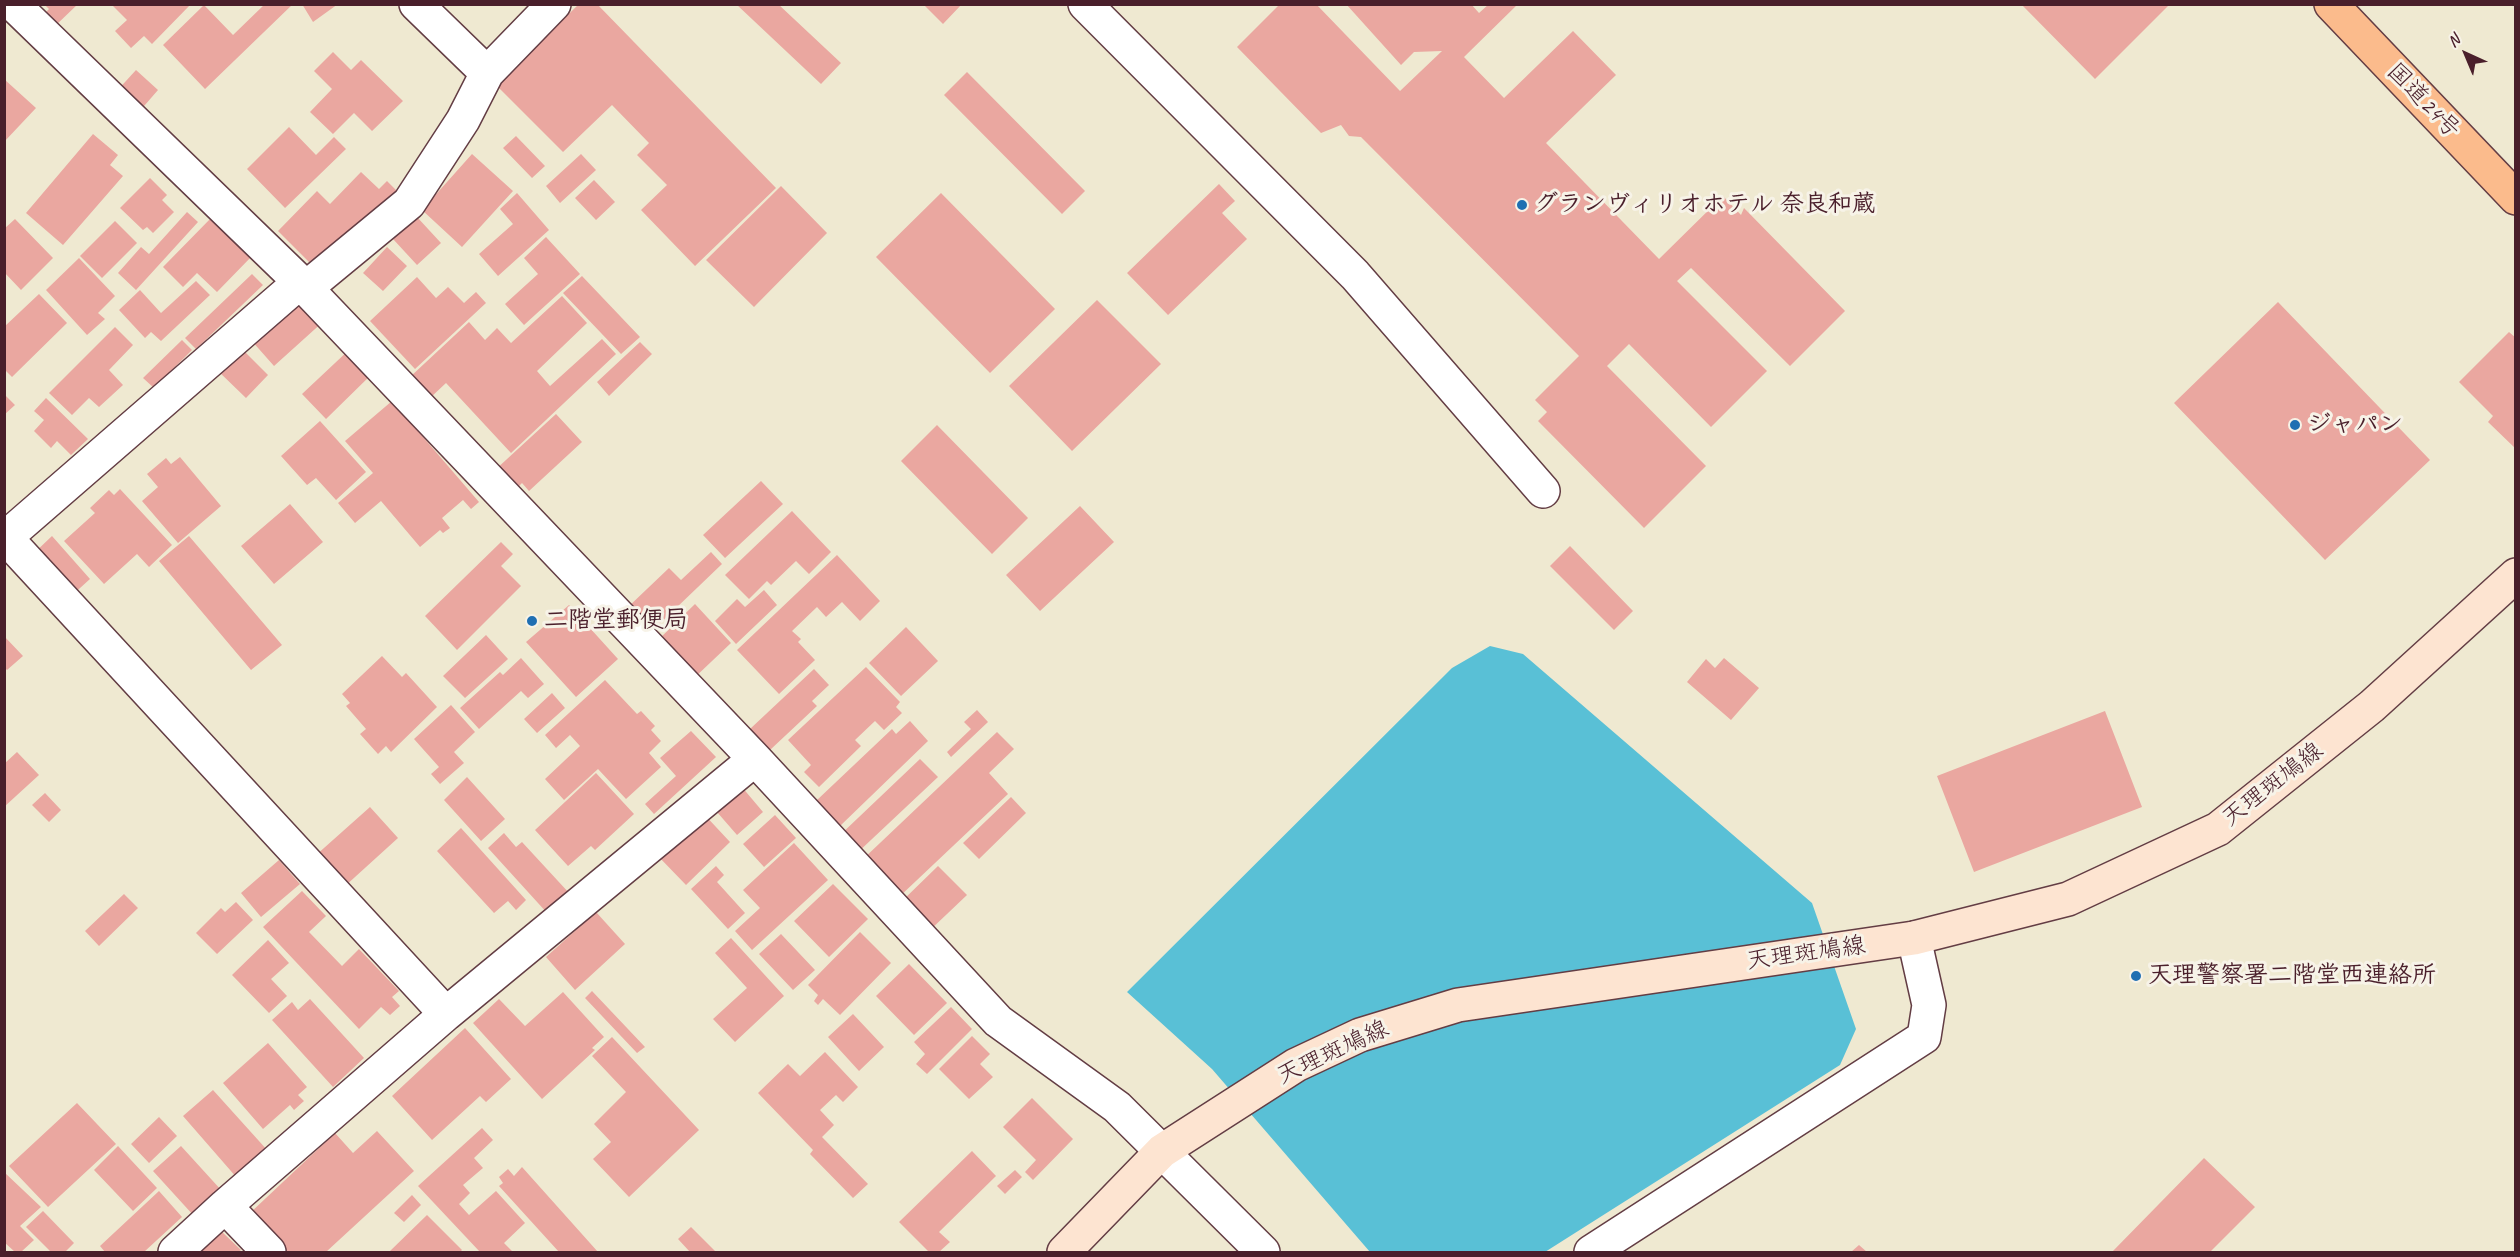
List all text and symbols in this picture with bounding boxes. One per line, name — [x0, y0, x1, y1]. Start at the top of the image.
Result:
north arrow — [2436, 24, 2496, 84]
text: N — [2443, 30, 2464, 52]
street label: 国道24号 — [2380, 57, 2466, 145]
place label: グランヴィリオホテル 奈良和蔵 — [1534, 191, 1876, 219]
marker: グランヴィリオホテル 奈良和蔵 — [1515, 198, 1529, 212]
place label: ジャパン — [2307, 411, 2403, 439]
marker: ジャパン — [2288, 418, 2302, 432]
place label: 二階堂郵便局 — [544, 607, 688, 635]
marker: 二階堂郵便局 — [525, 614, 539, 628]
street label: 天理斑鳩線 — [2217, 737, 2329, 833]
street label: 天理斑鳩線 — [1745, 931, 1867, 977]
place label: 天理警察署二階堂西連絡所 — [2148, 962, 2436, 990]
marker: 天理警察署二階堂西連絡所 — [2129, 969, 2143, 983]
street label: 天理斑鳩線 — [1273, 1015, 1393, 1091]

